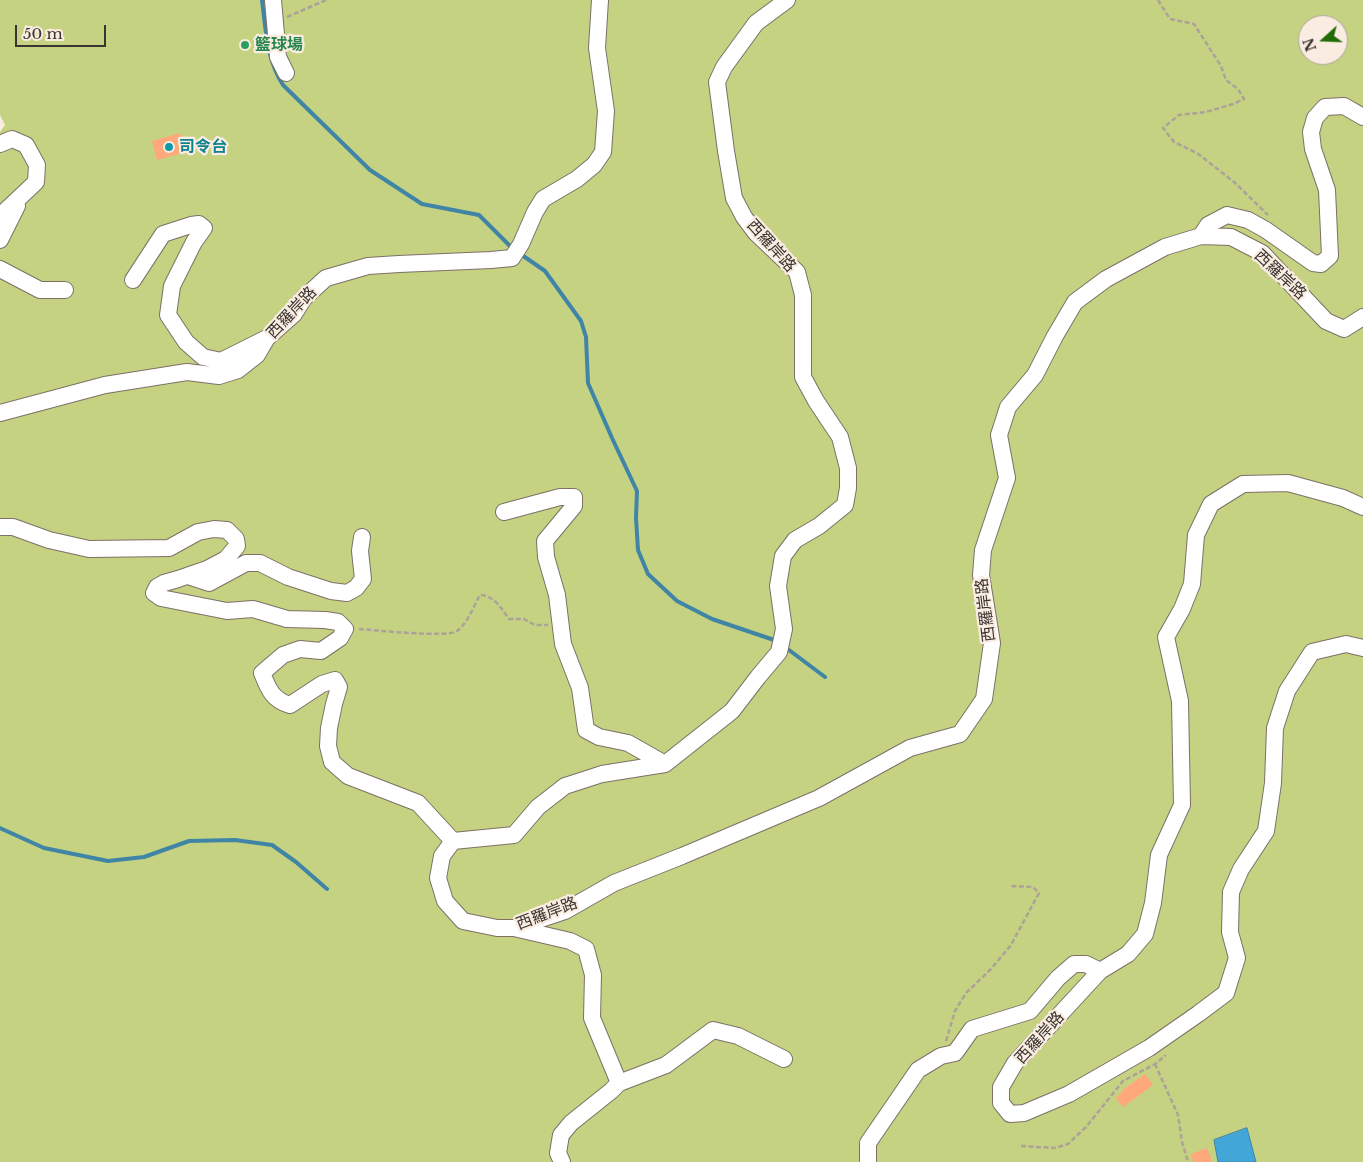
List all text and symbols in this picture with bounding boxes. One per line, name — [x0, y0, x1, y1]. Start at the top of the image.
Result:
scale bar — [18, 15, 109, 47]
north arrow — [1298, 15, 1348, 65]
text: 50 m — [23, 24, 63, 43]
place label: 籃球場 — [255, 35, 303, 55]
text: N — [1299, 36, 1321, 54]
marker: 籃球場 — [239, 39, 251, 51]
place label: 司令台 — [179, 137, 227, 157]
marker: 司令台 — [163, 141, 175, 153]
street label: 西羅岸路 — [742, 216, 800, 276]
street label: 西羅岸路 — [1250, 246, 1310, 304]
street label: 西羅岸路 — [263, 283, 321, 343]
street label: 西羅岸路 — [973, 577, 999, 643]
street label: 西羅岸路 — [514, 894, 580, 934]
street label: 西羅岸路 — [1011, 1008, 1069, 1068]

